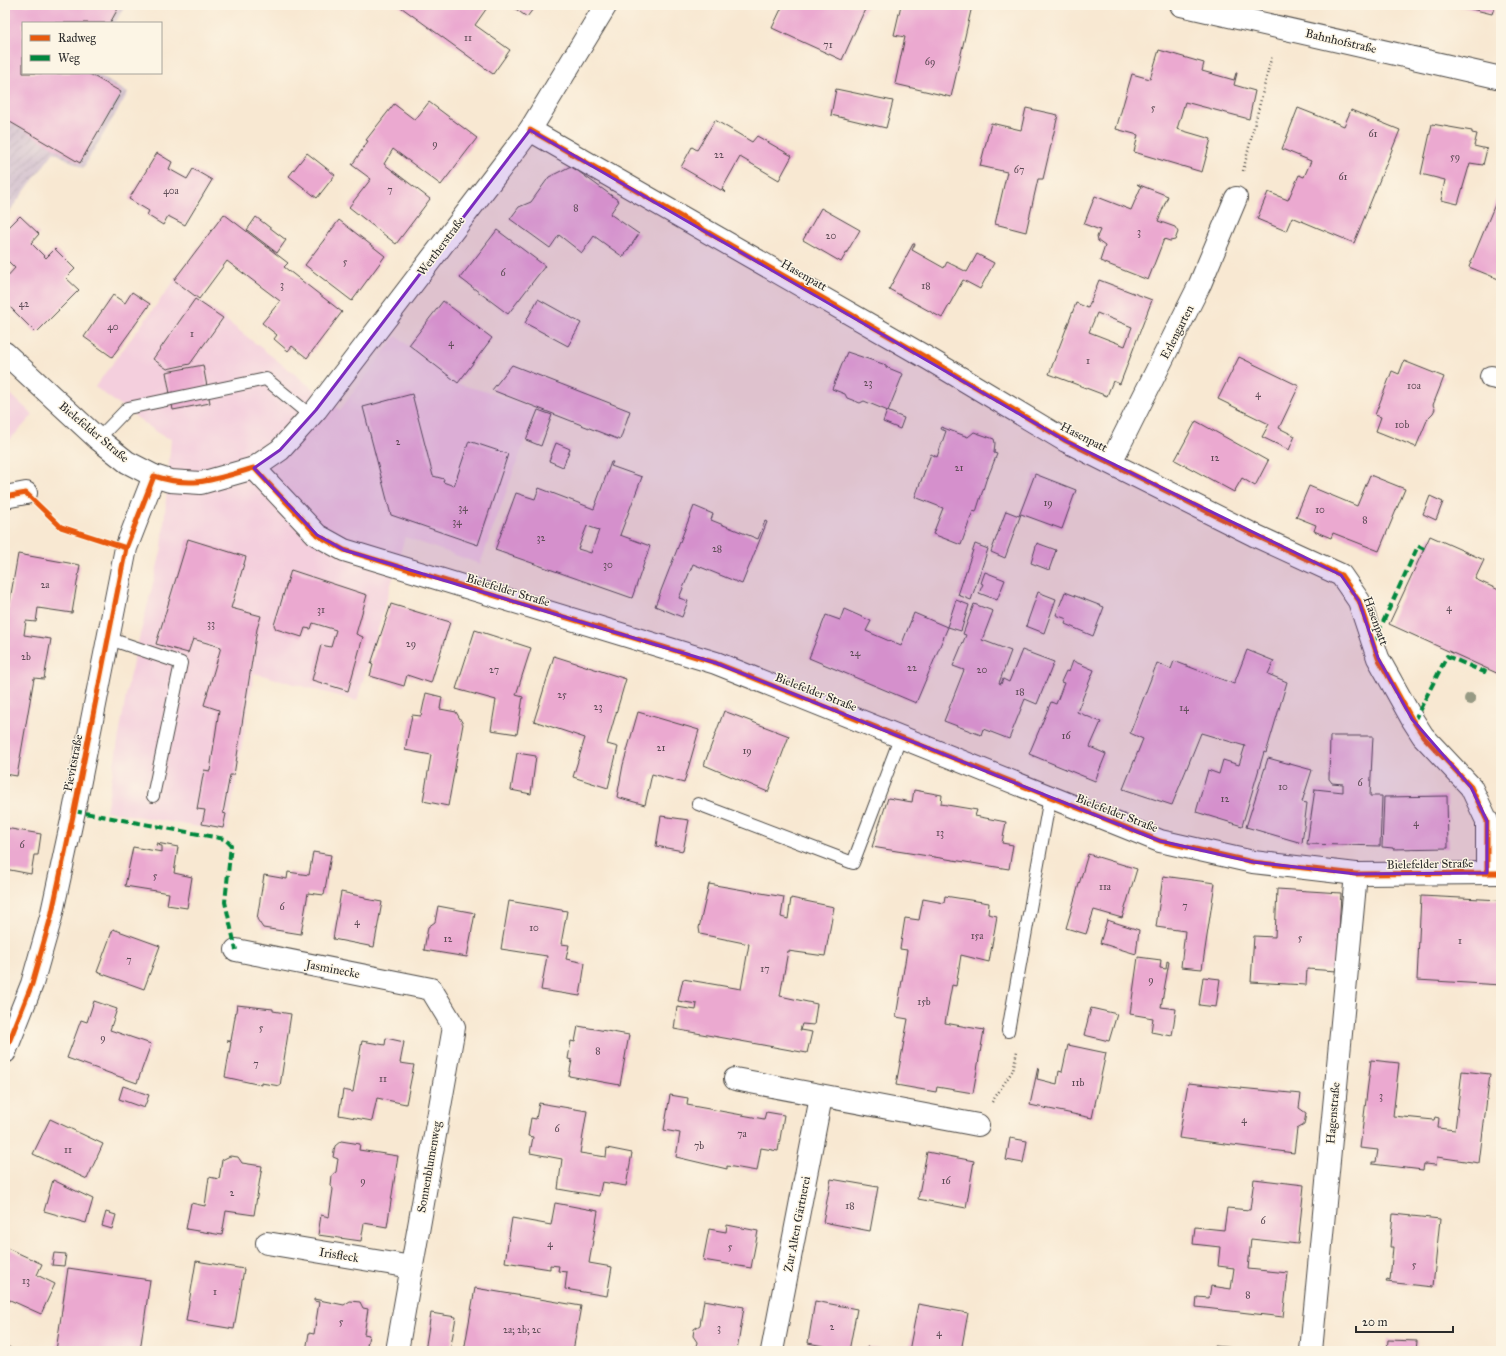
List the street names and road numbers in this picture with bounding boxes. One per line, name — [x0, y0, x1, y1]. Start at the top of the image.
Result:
street label: Bahnhofstraße — [1304, 26, 1378, 56]
street label: Wertherstraße — [414, 214, 468, 278]
street label: Hasenpatt — [778, 256, 830, 294]
street label: Erlengarten — [1157, 302, 1198, 362]
street label: Bielefelder Straße — [56, 399, 132, 465]
street label: Hasenpatt — [1058, 419, 1111, 455]
street label: Bielefelder Straße — [465, 571, 551, 609]
street label: Hasenpatt — [1361, 595, 1392, 648]
street label: Bielefelder Straße — [773, 670, 859, 714]
street label: Pievitstraße — [61, 733, 85, 793]
street label: Bielefelder Straße — [1074, 791, 1160, 835]
street label: Bielefelder Straße — [1387, 856, 1473, 872]
street label: Jasminecke — [303, 957, 361, 982]
street label: Hagenstraße — [1323, 1082, 1344, 1145]
street label: Sonnenblumenweg — [414, 1120, 445, 1214]
street label: Zur Alten Gärtnerei — [781, 1174, 813, 1273]
street label: Irisfleck — [318, 1245, 360, 1265]

